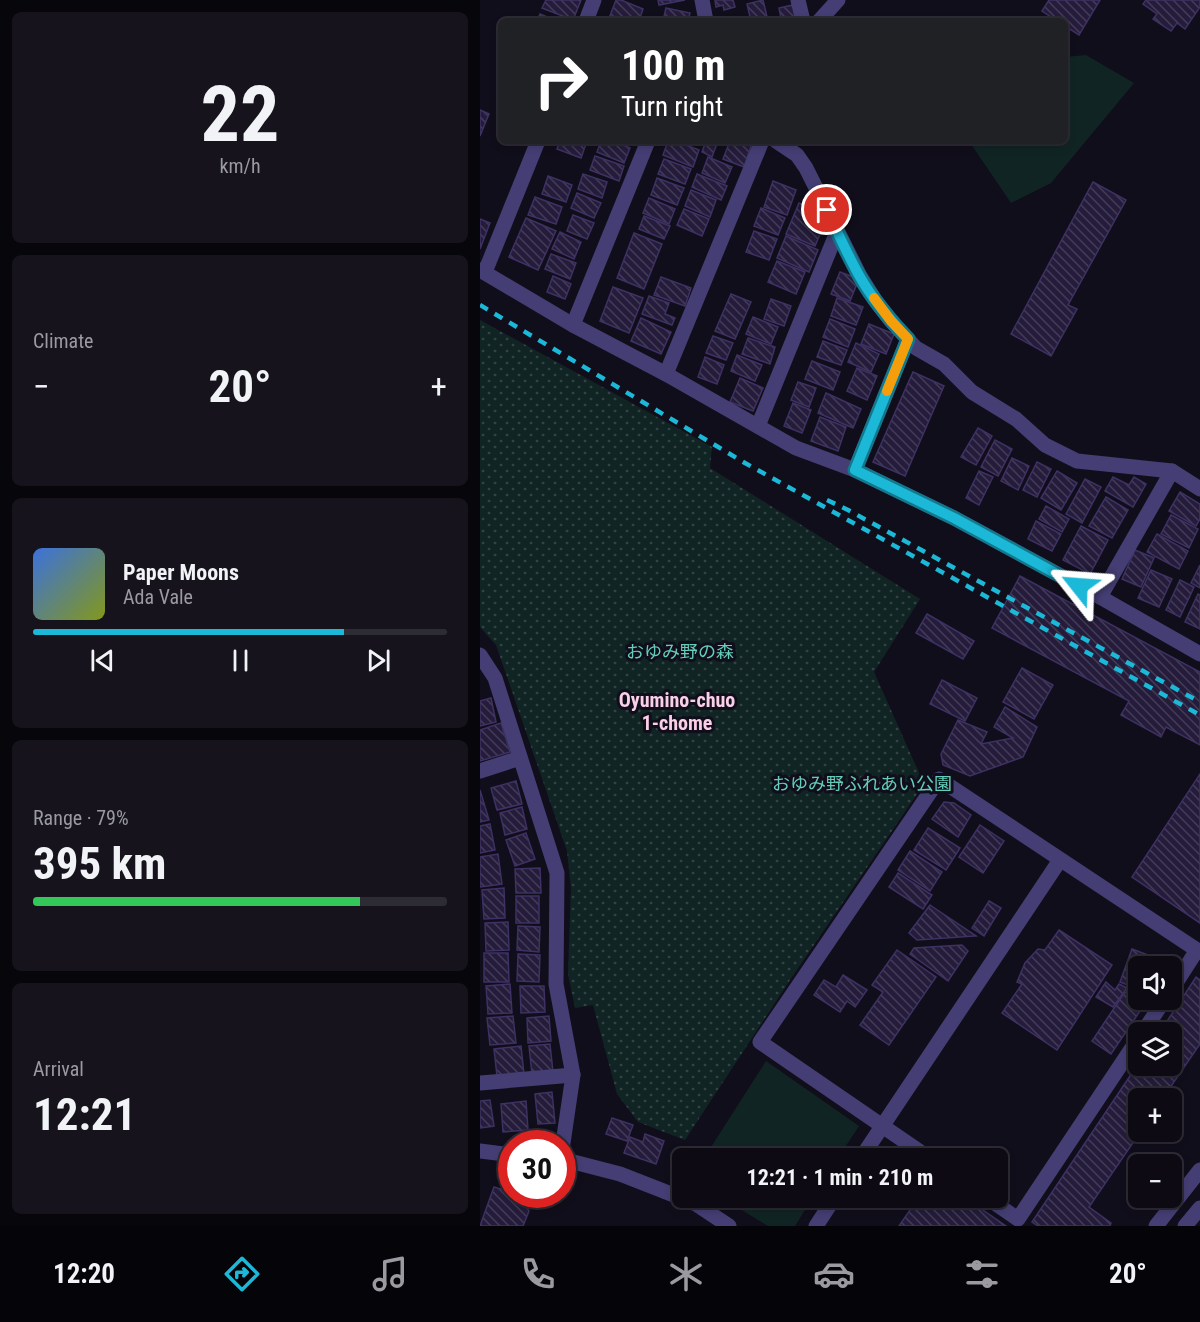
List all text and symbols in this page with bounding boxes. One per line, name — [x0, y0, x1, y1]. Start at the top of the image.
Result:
text: 100 m — [621, 41, 726, 90]
icon: right — [522, 42, 600, 120]
text: 22 — [201, 69, 279, 160]
text: Turn right — [621, 91, 723, 123]
text: km/h — [219, 154, 261, 178]
pin — [801, 184, 852, 235]
icon: arrive — [810, 193, 843, 226]
text: Climate — [33, 329, 93, 353]
text: 20° — [209, 360, 272, 413]
text: − — [33, 367, 50, 406]
text: + — [431, 367, 447, 406]
position arrow — [1047, 554, 1111, 618]
text: Paper Moons — [123, 560, 239, 585]
text: Ada Vale — [123, 585, 193, 609]
park label: おゆみ野の森 — [626, 641, 734, 662]
icon: previous — [86, 644, 119, 677]
icon: pause — [224, 644, 257, 677]
icon: next — [362, 644, 395, 677]
district label: Oyumino-chuo 1-chome — [619, 688, 735, 735]
park label: おゆみ野ふれあい公園 — [772, 773, 952, 794]
text: Range · 79% — [33, 806, 129, 830]
text: 395 km — [33, 837, 166, 890]
map controls — [1128, 956, 1182, 1208]
button: sound — [1128, 956, 1182, 1010]
button: layers — [1128, 1022, 1182, 1076]
text: Arrival — [33, 1057, 84, 1081]
text: 12:21 — [33, 1088, 136, 1141]
button: + — [1128, 1088, 1182, 1142]
speed limit sign: 30 — [498, 1130, 576, 1208]
button: − — [1128, 1154, 1182, 1208]
text: 12:21 · 1 min · 210 m — [747, 1165, 933, 1190]
icon: directions — [221, 1253, 263, 1295]
icon: music — [369, 1253, 411, 1295]
icon: phone — [517, 1253, 559, 1295]
icon: climate — [665, 1253, 707, 1295]
icon: car — [813, 1253, 855, 1295]
icon: filters — [961, 1253, 1003, 1295]
text: 12:20 — [53, 1258, 115, 1290]
text: 20° — [1109, 1258, 1147, 1290]

